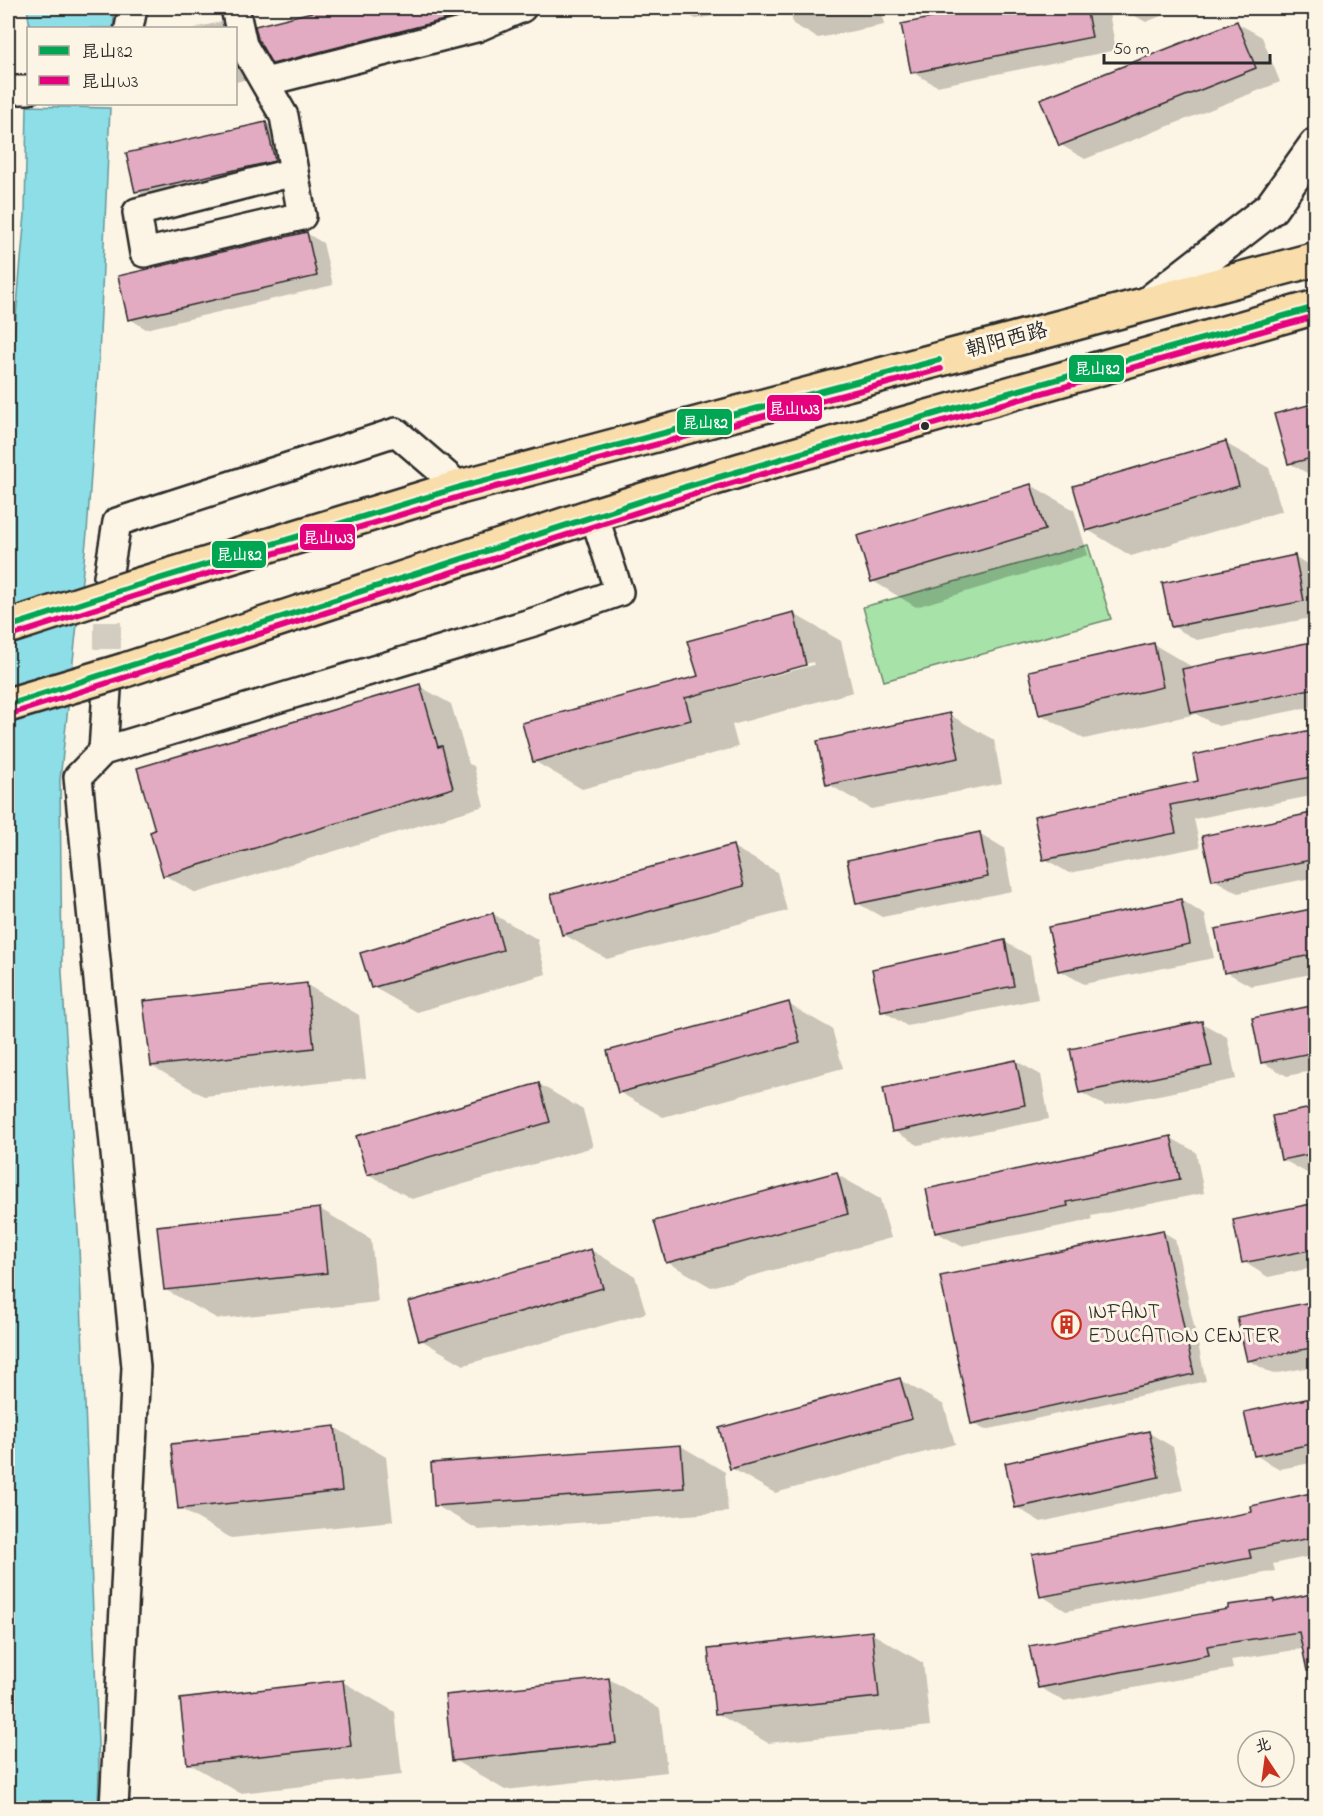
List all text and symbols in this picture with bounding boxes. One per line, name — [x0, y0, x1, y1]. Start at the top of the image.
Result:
legend — [27, 27, 237, 105]
scale bar — [1104, 27, 1270, 65]
text: 50 m — [1113, 37, 1150, 63]
text: 昆山82 — [81, 40, 133, 66]
text: 昆山W3 — [81, 70, 138, 96]
street label: 朝阳西路 — [963, 316, 1051, 366]
line badge: 昆山82 — [1068, 354, 1125, 383]
text: 昆山82 — [1074, 358, 1120, 382]
line badge: 昆山W3 — [766, 394, 823, 422]
text: 昆山W3 — [768, 398, 820, 422]
line badge: 昆山82 — [676, 408, 733, 436]
text: 昆山82 — [682, 412, 728, 436]
unlabelled marker — [919, 420, 931, 432]
line badge: 昆山W3 — [299, 523, 356, 551]
text: 昆山W3 — [302, 527, 354, 551]
line badge: 昆山82 — [211, 540, 267, 569]
text: 昆山82 — [216, 544, 262, 568]
place label: INFANT EDUCATION CENTER — [1088, 1298, 1279, 1352]
building icon: INFANT EDUCATION CENTER — [1051, 1309, 1083, 1341]
north arrow — [1236, 1729, 1296, 1789]
text: 北 — [1253, 1733, 1274, 1760]

